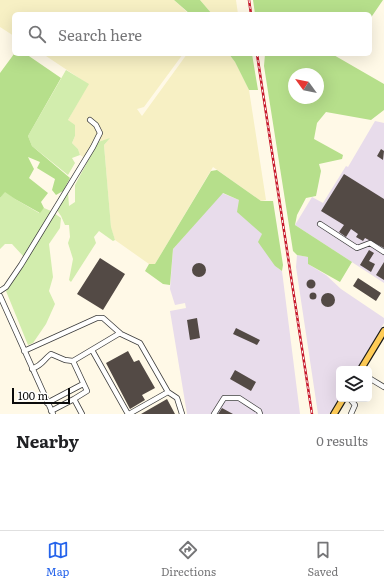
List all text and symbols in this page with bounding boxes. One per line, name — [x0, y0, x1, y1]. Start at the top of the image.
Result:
search box — [12, 12, 372, 56]
icon: search — [26, 23, 48, 45]
text: Search here — [58, 23, 142, 46]
north arrow — [288, 68, 324, 104]
map controls — [336, 366, 372, 402]
button: layers — [336, 366, 372, 402]
scale bar — [12, 386, 70, 405]
text: 100 m — [18, 387, 48, 403]
text: Nearby — [16, 428, 79, 453]
text: 0 results — [316, 431, 368, 450]
tab: Map — [46, 539, 69, 579]
tab: Directions — [161, 539, 216, 579]
tab: Saved — [308, 539, 338, 579]

